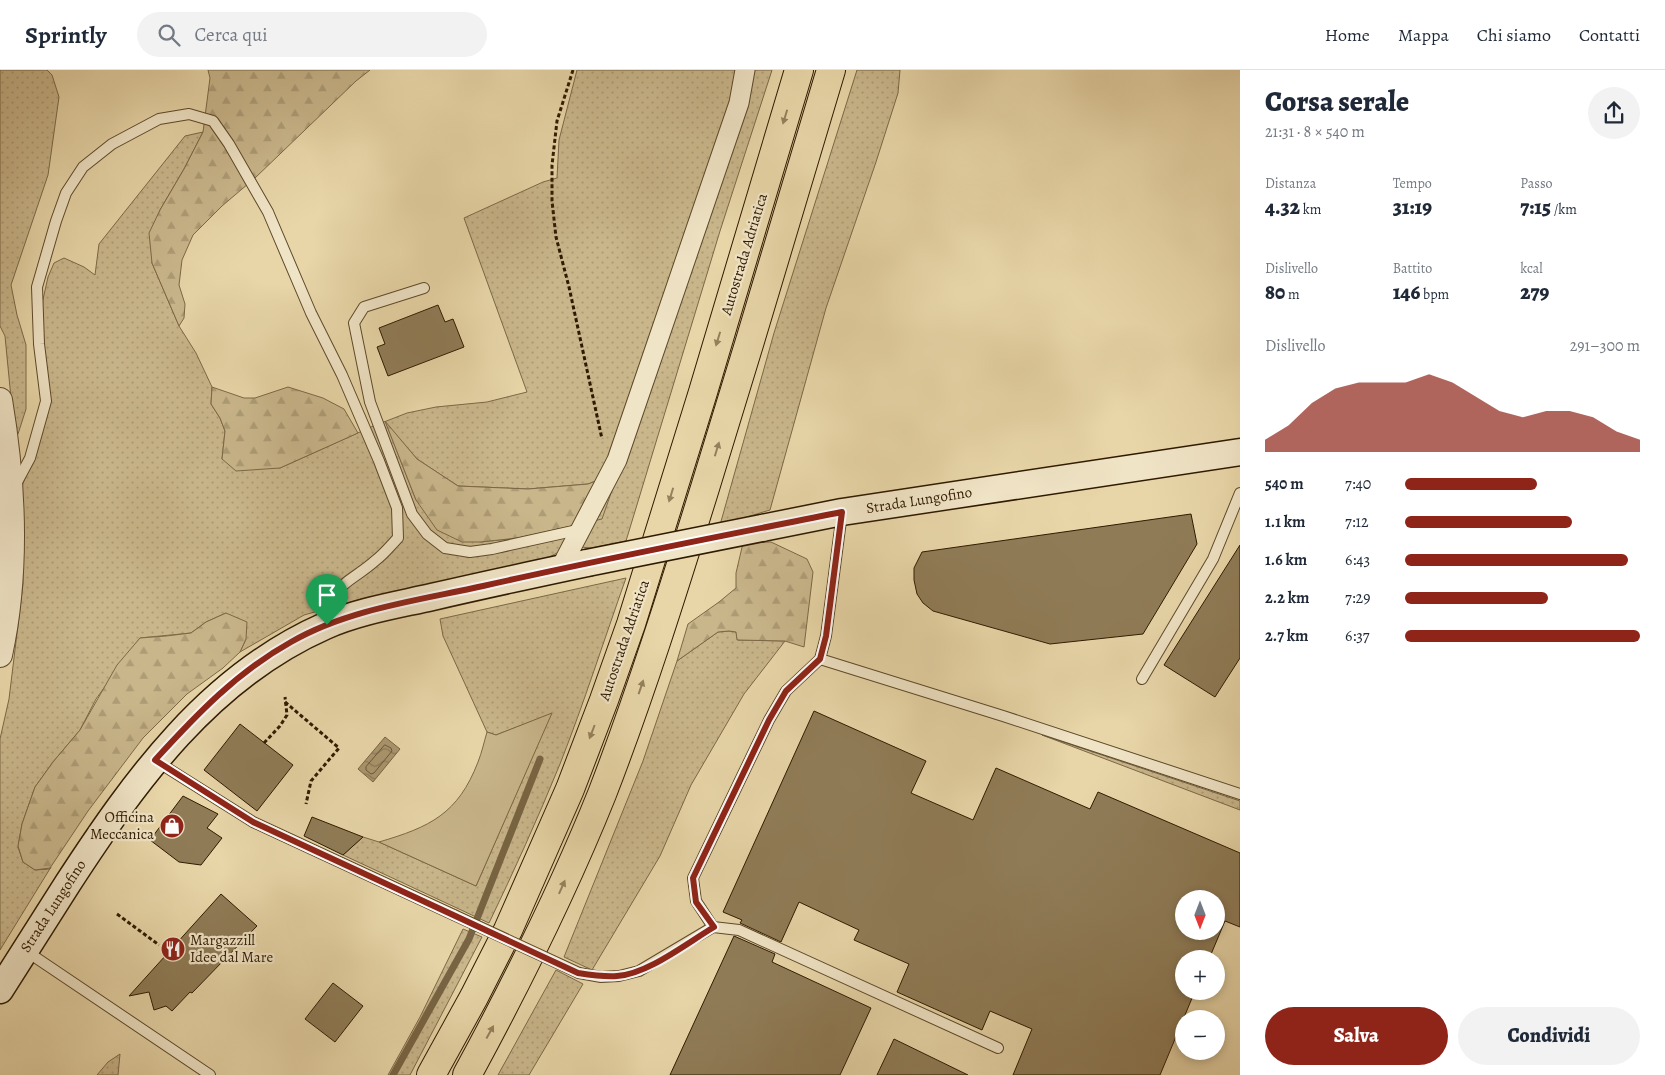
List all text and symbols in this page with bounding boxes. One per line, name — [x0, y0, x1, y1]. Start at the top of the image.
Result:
search box — [137, 12, 487, 57]
text: Sprintly — [25, 19, 107, 51]
icon: search — [155, 21, 183, 49]
text: Cerca qui — [195, 22, 268, 48]
text: Home — [1325, 23, 1370, 47]
text: Mappa — [1398, 23, 1449, 47]
text: Chi siamo — [1477, 23, 1551, 47]
text: Contatti — [1579, 23, 1640, 47]
text: Corsa serale — [1265, 83, 1409, 121]
button: share — [1588, 87, 1640, 139]
one-way arrow — [781, 109, 789, 124]
text: 21:31 · 8 × 540 m — [1265, 121, 1365, 143]
text: Distanza — [1265, 174, 1316, 193]
text: Tempo — [1393, 174, 1432, 193]
text: Passo — [1520, 174, 1553, 193]
street label: Autostrada Adriatica — [716, 191, 772, 318]
text: 4.32 — [1265, 193, 1300, 221]
text: 31:19 — [1393, 193, 1432, 221]
text: 7:15 — [1520, 193, 1551, 221]
text: km — [1300, 200, 1321, 219]
text: /km — [1551, 200, 1577, 219]
text: Dislivello — [1265, 259, 1318, 278]
text: Battito — [1393, 259, 1432, 278]
text: kcal — [1520, 259, 1543, 278]
text: 80 — [1265, 278, 1285, 306]
text: 146 — [1393, 278, 1420, 306]
text: 279 — [1520, 278, 1549, 306]
text: m — [1285, 285, 1300, 304]
text: bpm — [1420, 285, 1449, 304]
one-way arrow — [714, 332, 722, 347]
text: Dislivello — [1265, 335, 1325, 357]
text: 291–300 m — [1570, 335, 1640, 357]
one-way arrow — [714, 441, 722, 456]
text: 540 m — [1265, 473, 1304, 495]
text: 7:40 — [1345, 473, 1371, 495]
street label: Strada Lungofino — [865, 482, 973, 518]
one-way arrow — [666, 487, 674, 502]
text: 1.1 km — [1265, 511, 1305, 533]
text: 7:12 — [1345, 511, 1369, 533]
text: 1.6 km — [1265, 549, 1307, 571]
text: 6:43 — [1345, 549, 1370, 571]
pin — [306, 574, 348, 625]
street label: Autostrada Adriatica — [594, 577, 654, 704]
icon: arrive — [313, 581, 341, 609]
text: 2.2 km — [1265, 587, 1309, 609]
text: 7:29 — [1345, 587, 1370, 609]
text: 2.7 km — [1265, 625, 1308, 647]
text: 6:37 — [1345, 625, 1370, 647]
one-way arrow — [637, 679, 645, 694]
one-way arrow — [588, 725, 596, 740]
place label: Officina Meccanica — [90, 807, 154, 844]
shop icon: Officina Meccanica — [159, 813, 185, 839]
street label: Strada Lungofino — [15, 856, 91, 956]
one-way arrow — [557, 879, 566, 894]
north arrow — [1175, 890, 1225, 940]
map controls — [1175, 890, 1225, 1060]
place label: Margazzill Idee dal Mare — [190, 930, 273, 967]
restaurant icon: Margazzill Idee dal Mare — [160, 936, 186, 962]
button: + — [1175, 950, 1225, 1000]
button: Salva — [1265, 1007, 1448, 1065]
button: Condividi — [1458, 1007, 1640, 1065]
button: − — [1175, 1010, 1225, 1060]
one-way arrow — [486, 1025, 494, 1040]

